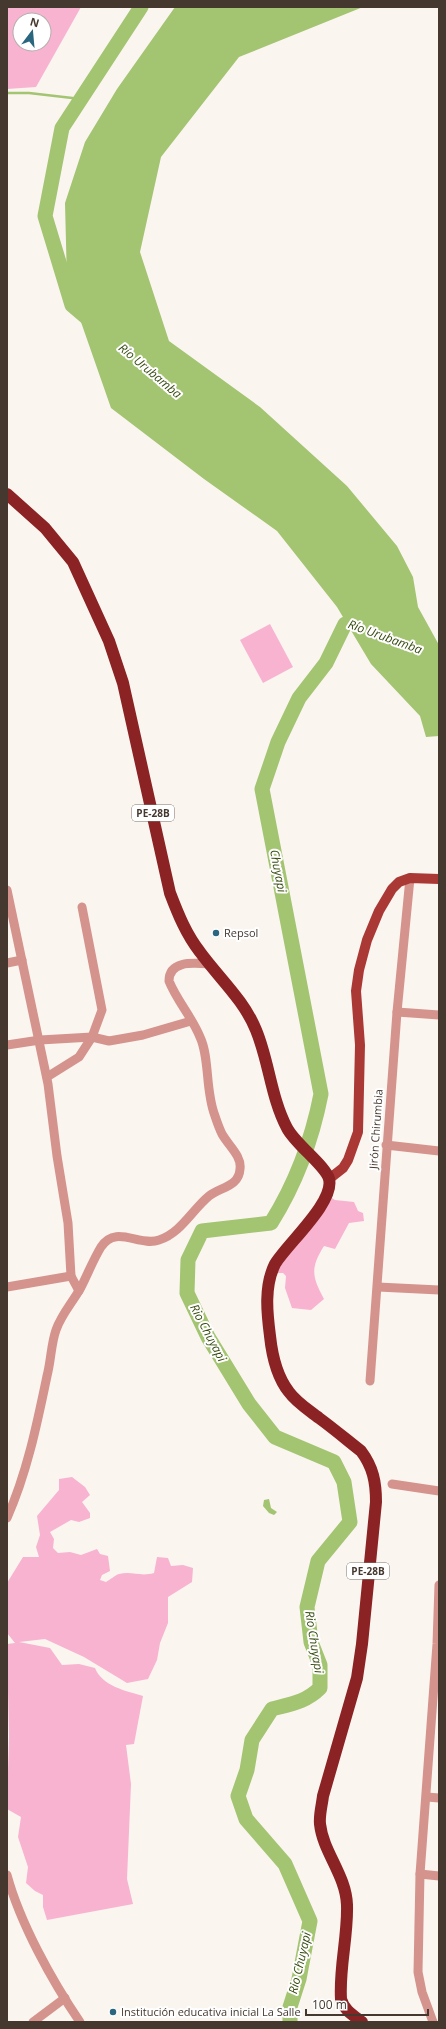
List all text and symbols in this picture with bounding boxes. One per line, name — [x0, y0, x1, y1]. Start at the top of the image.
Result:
north arrow — [12, 12, 52, 52]
text: N — [29, 13, 41, 30]
water label: Río Urubamba — [115, 339, 186, 402]
water label: Río Urubamba — [346, 615, 425, 658]
road number: PE-28B — [132, 805, 174, 821]
water label: Chuyapi — [266, 848, 291, 895]
place label: Repsol — [224, 925, 258, 940]
marker: Repsol — [211, 928, 221, 938]
street label: Jirón Chirumbia — [365, 1089, 386, 1170]
water label: Rio Chuyapi — [186, 1301, 231, 1365]
road number: PE-28B — [347, 1563, 389, 1579]
water label: Rio Chuyapi — [301, 1610, 328, 1675]
water label: Rio Chuyapi — [284, 1929, 315, 1995]
scale bar — [306, 1991, 428, 2017]
text: 100 m — [312, 1996, 347, 2013]
place label: Institución educativa inicial La Salle — [121, 2004, 301, 2019]
marker: Institución educativa inicial La Salle — [108, 2007, 118, 2017]

